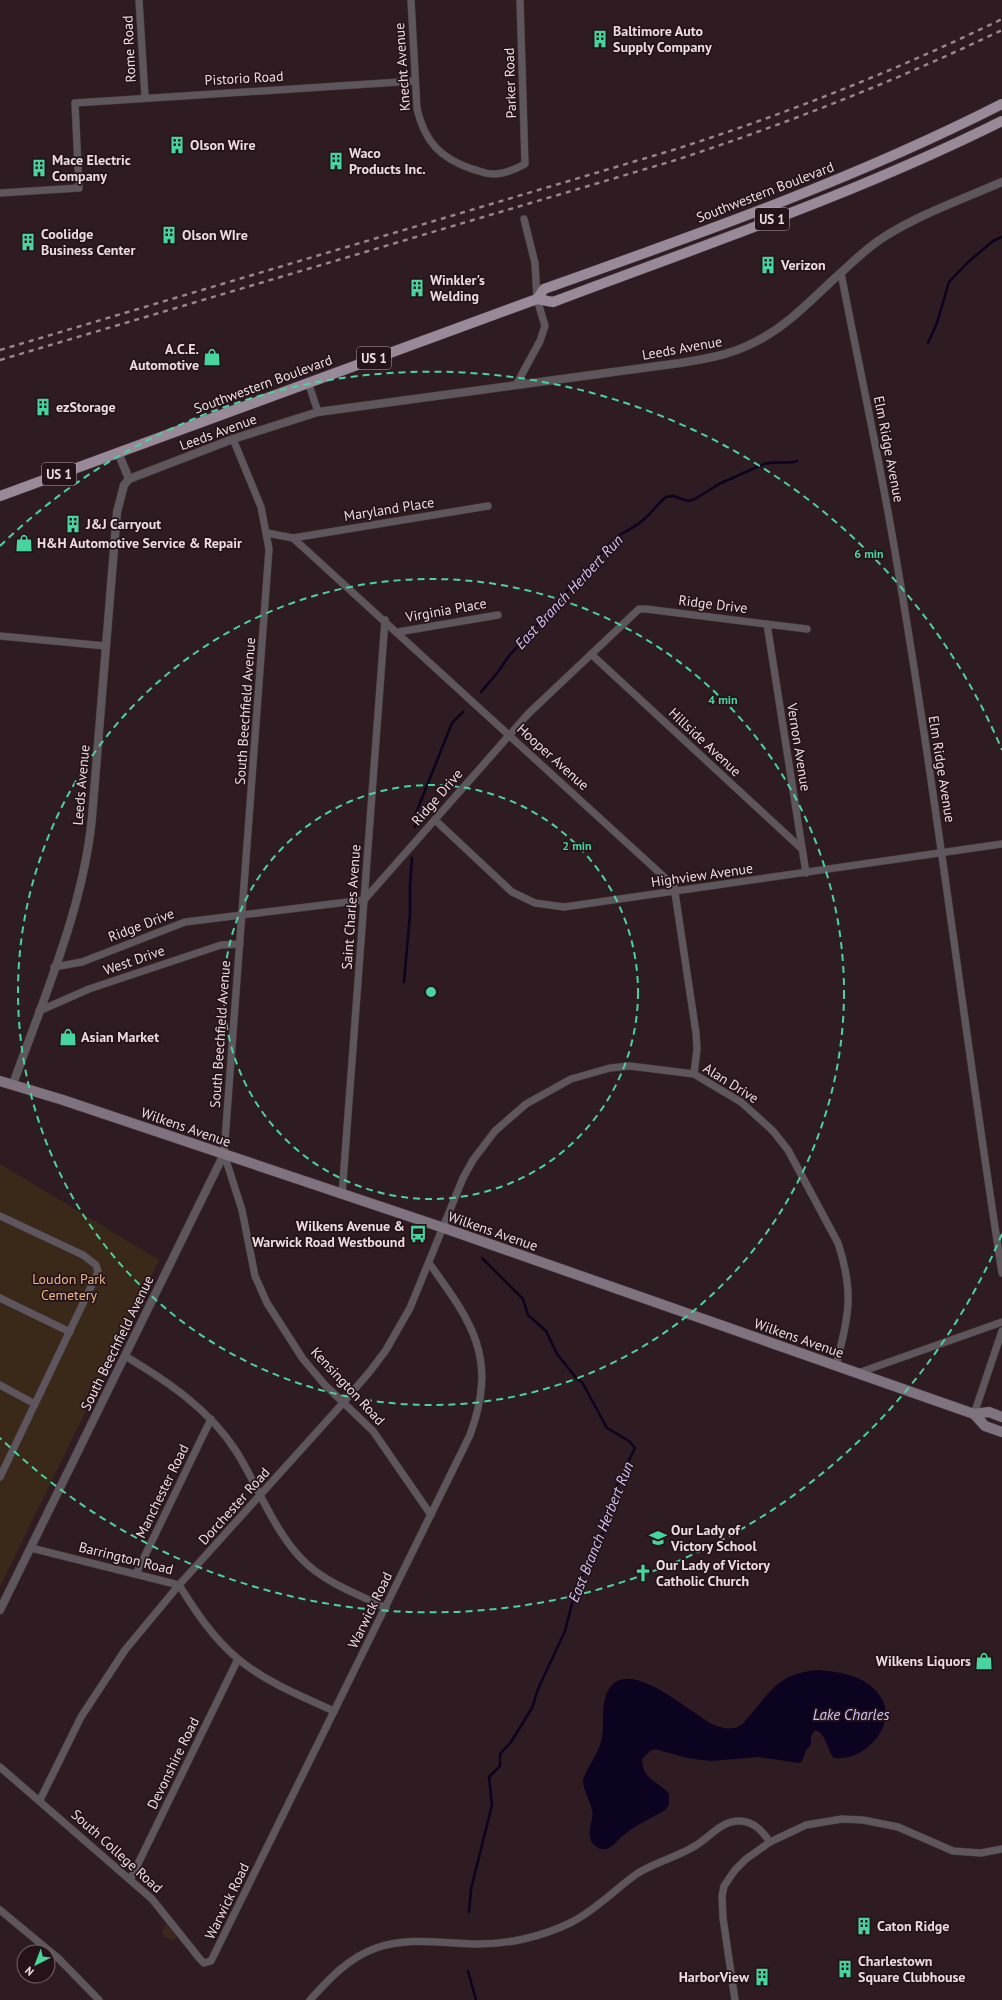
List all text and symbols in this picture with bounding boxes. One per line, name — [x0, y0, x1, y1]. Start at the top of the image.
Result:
street label: Rome Road — [118, 15, 140, 83]
street label: Knecht Avenue — [390, 22, 414, 112]
place label: Baltimore Auto Supply Company — [613, 22, 712, 56]
building icon: Baltimore Auto Supply Company — [590, 29, 610, 49]
street label: Parker Road — [500, 47, 520, 119]
street label: Pistorio Road — [204, 67, 284, 89]
building icon: Olson Wire — [167, 135, 187, 155]
place label: Olson Wire — [190, 136, 256, 154]
place label: Waco Products Inc. — [349, 144, 426, 178]
place label: Mace Electric Company — [52, 151, 131, 185]
building icon: Waco Products Inc. — [326, 151, 346, 171]
street label: Southwestern Boulevard — [694, 157, 836, 227]
building icon: Mace Electric Company — [29, 158, 49, 178]
road number: US 1 — [755, 208, 789, 230]
place label: Coolidge Business Center — [41, 225, 135, 259]
building icon: Olson WIre — [159, 225, 179, 245]
place label: Olson WIre — [182, 226, 248, 244]
building icon: Coolidge Business Center — [18, 232, 38, 252]
building icon: Verizon — [758, 255, 778, 275]
place label: Verizon — [780, 256, 826, 274]
place label: Winkler's Welding — [430, 271, 485, 305]
building icon: Winkler's Welding — [407, 278, 427, 298]
street label: Leeds Avenue — [641, 332, 723, 364]
place label: A.C.E. Automotive — [130, 340, 199, 374]
shop icon: A.C.E. Automotive — [202, 347, 222, 367]
road number: US 1 — [357, 347, 391, 369]
street label: Southwestern Boulevard — [191, 351, 335, 417]
street label: Elm Ridge Avenue — [870, 394, 908, 504]
building icon: ezStorage — [33, 397, 53, 417]
place label: ezStorage — [56, 398, 116, 416]
street label: Leeds Avenue — [177, 410, 259, 454]
road number: US 1 — [42, 463, 76, 485]
street label: Maryland Place — [343, 493, 435, 525]
building icon: J&J Carryout — [63, 514, 83, 534]
place label: J&J Carryout — [85, 515, 161, 533]
water label: East Branch Herbert Run — [511, 530, 627, 653]
shop icon: H&H Automotive Service & Repair — [14, 533, 34, 553]
place label: H&H Automotive Service & Repair — [37, 534, 242, 552]
text: 6 min — [854, 546, 884, 561]
street label: Ridge Drive — [677, 591, 749, 617]
street label: Virginia Place — [403, 594, 488, 626]
street label: South Beechfield Avenue — [231, 637, 259, 785]
text: 4 min — [708, 692, 738, 707]
street label: Vernon Avenue — [783, 701, 815, 792]
street label: Hillside Avenue — [665, 704, 745, 780]
street label: Elm Ridge Avenue — [925, 714, 959, 824]
street label: Hooper Avenue — [513, 720, 593, 794]
street label: Leeds Avenue — [69, 744, 93, 826]
street label: Ridge Drive — [407, 765, 467, 829]
text: 2 min — [562, 838, 592, 853]
street label: Saint Charles Avenue — [338, 844, 364, 970]
street label: Highview Avenue — [650, 859, 754, 891]
street label: Ridge Drive — [105, 904, 177, 946]
street label: West Drive — [101, 941, 167, 979]
street label: South Beechfield Avenue — [206, 960, 234, 1108]
centre of rings — [424, 985, 438, 999]
shop icon: Asian Market — [58, 1027, 78, 1047]
place label: Asian Market — [81, 1028, 159, 1046]
street label: Alan Drive — [700, 1059, 762, 1107]
street label: Wilkens Avenue — [139, 1103, 233, 1151]
street label: Wilkens Avenue — [446, 1207, 540, 1255]
place label: Wilkens Avenue & Warwick Road Westbound — [252, 1217, 405, 1251]
bus stop icon: Wilkens Avenue & Warwick Road Westbound — [408, 1224, 428, 1244]
park label: Loudon Park Cemetery — [32, 1270, 106, 1304]
street label: South Beechfield Avenue — [76, 1273, 158, 1413]
street label: Wilkens Avenue — [752, 1314, 846, 1362]
street label: Kensington Road — [307, 1343, 389, 1429]
street label: Manchester Road — [131, 1441, 193, 1541]
water label: East Branch Herbert Run — [564, 1459, 637, 1605]
street label: Dorchester Road — [194, 1463, 274, 1549]
place label: Our Lady of Victory School — [670, 1521, 757, 1555]
school or university icon: Our Lady of Victory School — [648, 1528, 668, 1548]
street label: Barrington Road — [77, 1538, 175, 1578]
place label: Our Lady of Victory Catholic Church — [656, 1556, 770, 1590]
church icon: Our Lady of Victory Catholic Church — [633, 1563, 653, 1583]
street label: Warwick Road — [344, 1569, 396, 1651]
shop icon: Wilkens Liquors — [974, 1651, 994, 1671]
place label: Wilkens Liquors — [876, 1652, 971, 1670]
water label: Lake Charles — [813, 1705, 889, 1724]
street label: Devonshire Road — [143, 1714, 203, 1812]
street label: South College Road — [68, 1805, 166, 1897]
street label: Warwick Road — [201, 1860, 253, 1942]
building icon: Caton Ridge — [854, 1916, 874, 1936]
place label: Caton Ridge — [877, 1917, 949, 1935]
north arrow — [16, 1944, 56, 1984]
place label: Charlestown Square Clubhouse — [858, 1952, 965, 1986]
building icon: Charlestown Square Clubhouse — [835, 1959, 855, 1979]
text: N — [22, 1964, 37, 1979]
building icon: HarborView — [752, 1967, 772, 1987]
place label: HarborView — [679, 1968, 750, 1986]

